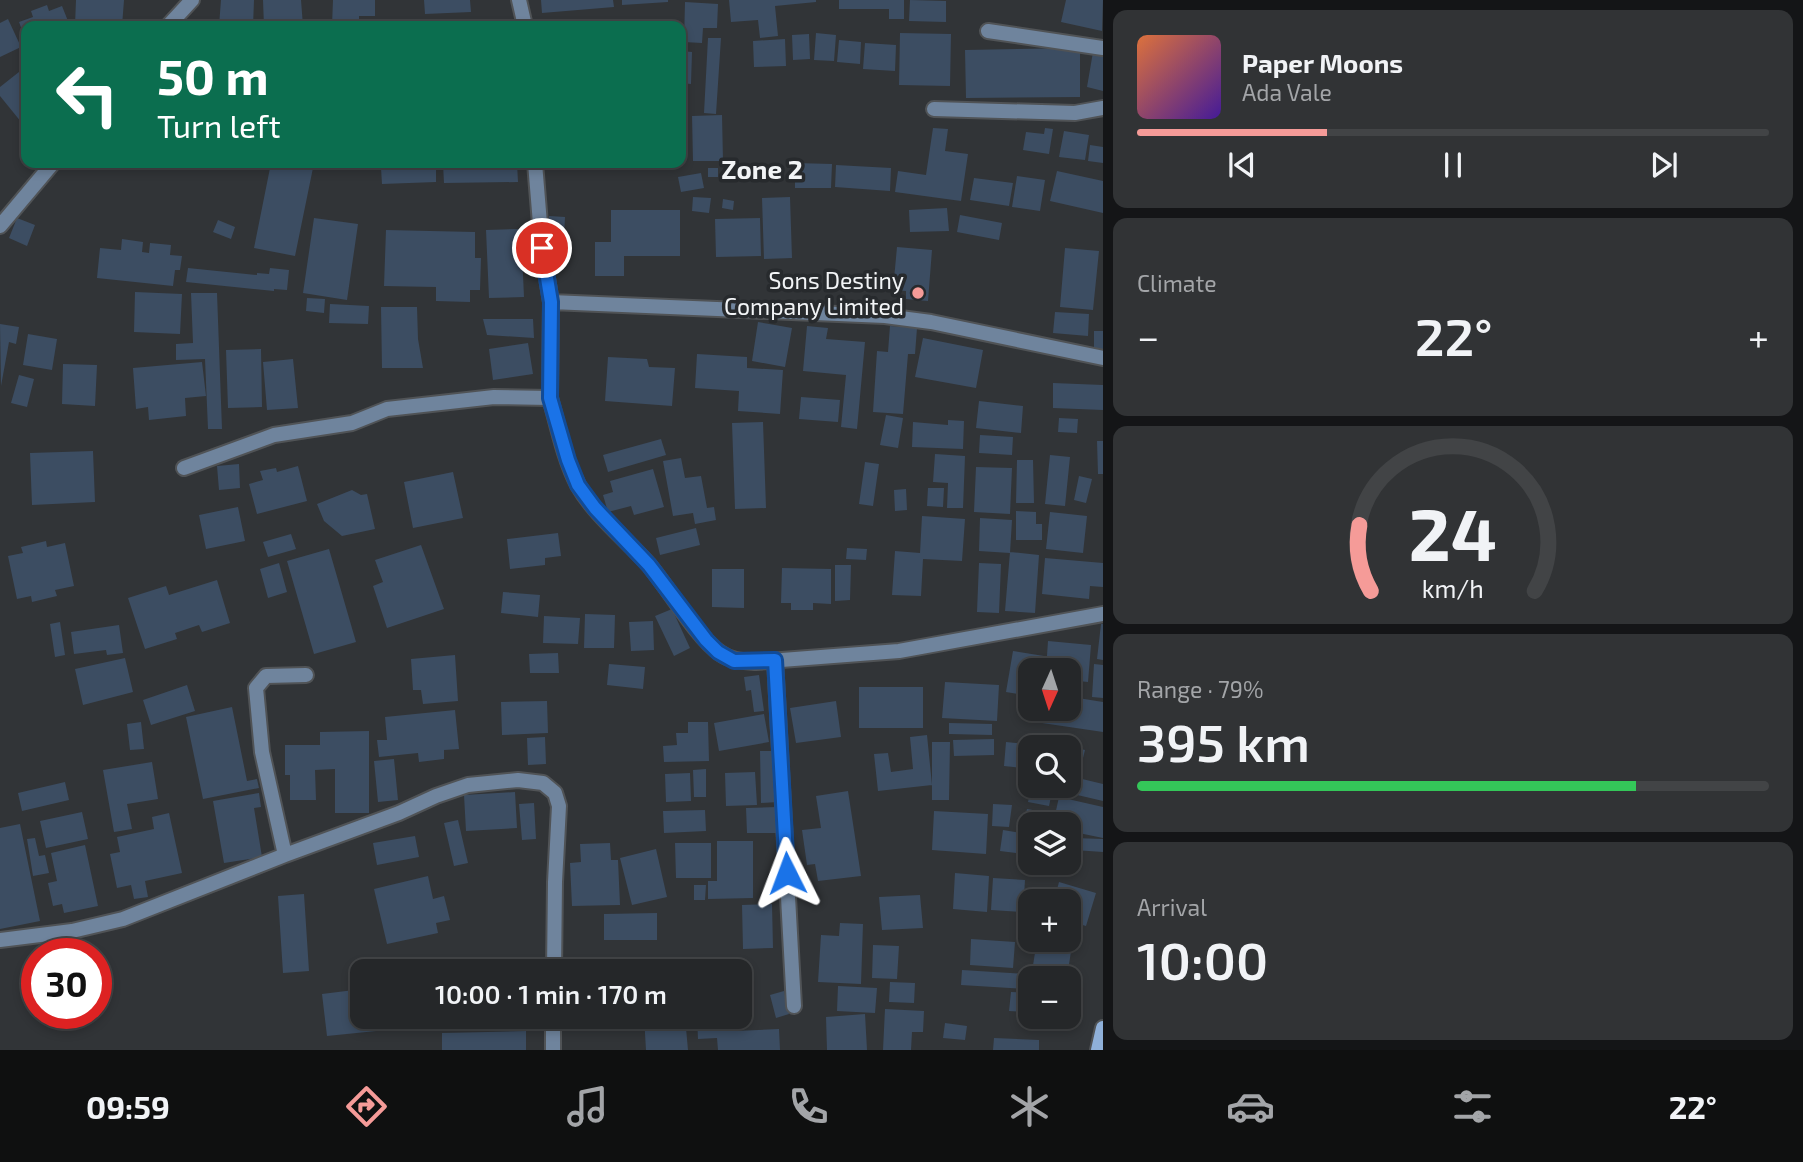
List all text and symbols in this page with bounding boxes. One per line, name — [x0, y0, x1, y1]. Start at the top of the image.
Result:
text: 50 m — [157, 46, 269, 105]
text: Paper Moons — [1242, 47, 1403, 78]
icon: left — [42, 49, 133, 140]
text: Ada Vale — [1242, 78, 1332, 106]
text: Turn left — [157, 106, 281, 144]
icon: previous — [1223, 146, 1261, 184]
icon: pause — [1434, 146, 1472, 184]
icon: next — [1645, 146, 1683, 184]
district label: Zone 2 — [721, 153, 803, 184]
pin — [512, 218, 572, 278]
icon: arrive — [523, 229, 561, 267]
place label: Sons Destiny Company Limited — [724, 266, 904, 320]
text: Climate — [1137, 269, 1217, 297]
marker: Sons Destiny Company Limited — [910, 285, 926, 301]
text: 22° — [1415, 304, 1493, 366]
text: − — [1137, 313, 1159, 359]
text: + — [1748, 313, 1769, 359]
text: 24 — [1409, 488, 1497, 576]
text: km/h — [1422, 573, 1484, 603]
north arrow — [1018, 658, 1082, 721]
map controls — [1018, 658, 1081, 1029]
text: Range · 79% — [1137, 675, 1263, 703]
text: 395 km — [1137, 710, 1310, 772]
button: search — [1018, 735, 1081, 798]
button: layers — [1018, 812, 1081, 875]
position arrow — [750, 836, 824, 910]
button: + — [1018, 889, 1081, 952]
text: Arrival — [1137, 893, 1207, 921]
text: 10:00 — [1137, 928, 1268, 990]
speed limit sign: 30 — [21, 938, 112, 1029]
button: − — [1018, 966, 1081, 1029]
text: 10:00 · 1 min · 170 m — [435, 978, 667, 1009]
icon: directions — [342, 1082, 391, 1131]
icon: music — [563, 1082, 612, 1131]
icon: phone — [784, 1082, 833, 1131]
icon: climate — [1005, 1082, 1054, 1131]
icon: car — [1226, 1082, 1275, 1131]
icon: filters — [1448, 1082, 1497, 1131]
text: 09:59 — [86, 1087, 170, 1125]
text: 22° — [1669, 1087, 1717, 1125]

